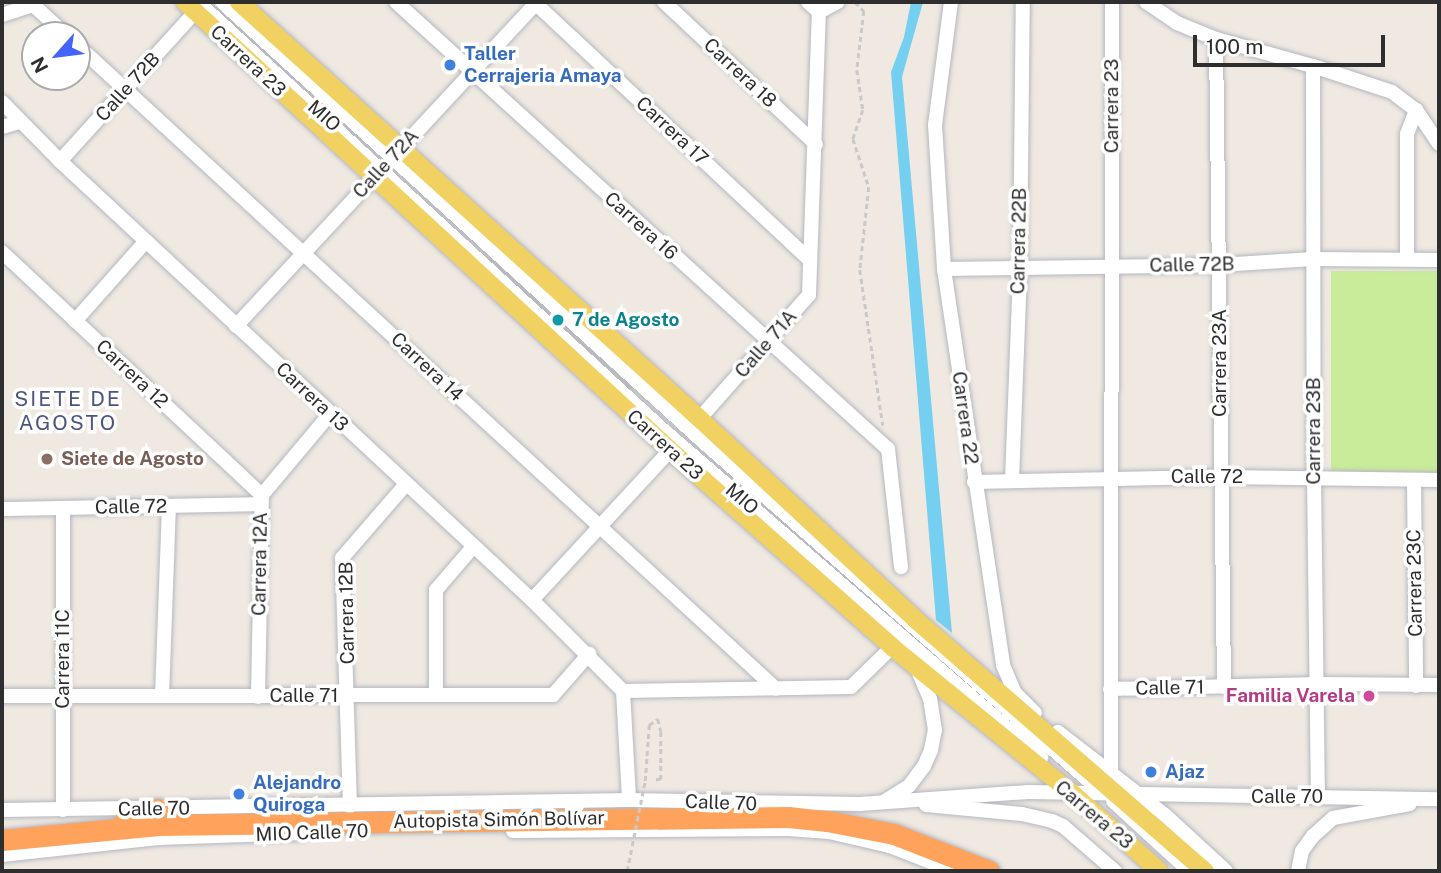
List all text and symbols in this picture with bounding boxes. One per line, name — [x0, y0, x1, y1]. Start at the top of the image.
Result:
street label: Carrera 23 — [206, 20, 290, 102]
north arrow — [21, 21, 91, 91]
scale bar — [1196, 21, 1388, 65]
street label: Carrera 18 — [699, 34, 781, 112]
text: 100 m — [1206, 34, 1263, 59]
place label: Taller Cerrajeria Amaya — [464, 43, 621, 87]
street label: Calle 72B — [91, 48, 165, 126]
text: N — [26, 53, 52, 77]
marker: Taller Cerrajeria Amaya — [442, 57, 458, 73]
street label: Carrera 23 — [1101, 59, 1123, 153]
street label: Carrera 17 — [631, 92, 713, 170]
street label: MIO — [303, 95, 345, 137]
street label: Calle 72A — [348, 125, 424, 203]
street label: Carrera 16 — [600, 187, 682, 265]
street label: Carrera 22B — [1007, 188, 1031, 294]
street label: Calle 72B — [1149, 253, 1235, 277]
street label: Calle 71A — [730, 305, 802, 383]
place label: 7 de Agosto — [572, 309, 680, 331]
street label: Carrera 23A — [1209, 309, 1231, 417]
marker: 7 de Agosto — [550, 312, 566, 328]
street label: Carrera 14 — [386, 328, 468, 406]
street label: Carrera 12 — [91, 335, 173, 413]
street label: Carrera 13 — [271, 358, 353, 436]
street label: Carrera 22 — [947, 370, 983, 466]
street label: Carrera 23B — [1303, 377, 1325, 485]
district label: SIETE DE AGOSTO — [15, 386, 121, 436]
street label: Carrera 23 — [622, 405, 708, 485]
place label: Siete de Agosto — [61, 448, 204, 470]
marker: Siete de Agosto — [39, 451, 55, 467]
street label: Calle 72 — [1171, 466, 1243, 488]
street label: MIO — [721, 479, 763, 519]
street label: Calle 72 — [95, 495, 167, 519]
street label: Carrera 12A — [248, 512, 272, 616]
street label: Carrera 23C — [1403, 529, 1427, 637]
street label: Carrera 12B — [335, 561, 359, 665]
street label: Carrera 11C — [52, 609, 74, 709]
street label: Calle 71 — [1135, 676, 1205, 700]
street label: Calle 71 — [269, 685, 339, 707]
place label: Familia Varela — [1226, 685, 1355, 707]
marker: Familia Varela — [1361, 688, 1377, 704]
place label: Ajaz — [1165, 761, 1204, 783]
marker: Ajaz — [1143, 764, 1159, 780]
place label: Alejandro Quiroga — [253, 772, 341, 816]
street label: Carrera 23 — [1051, 776, 1137, 854]
marker: Alejandro Quiroga — [231, 786, 247, 802]
street label: Calle 70 — [1251, 786, 1323, 808]
street label: Calle 70 — [684, 790, 758, 816]
street label: Calle 70 — [118, 797, 190, 821]
street label: Autopista Simón Bolívar — [393, 807, 605, 833]
street label: MIO Calle 70 — [255, 820, 369, 846]

